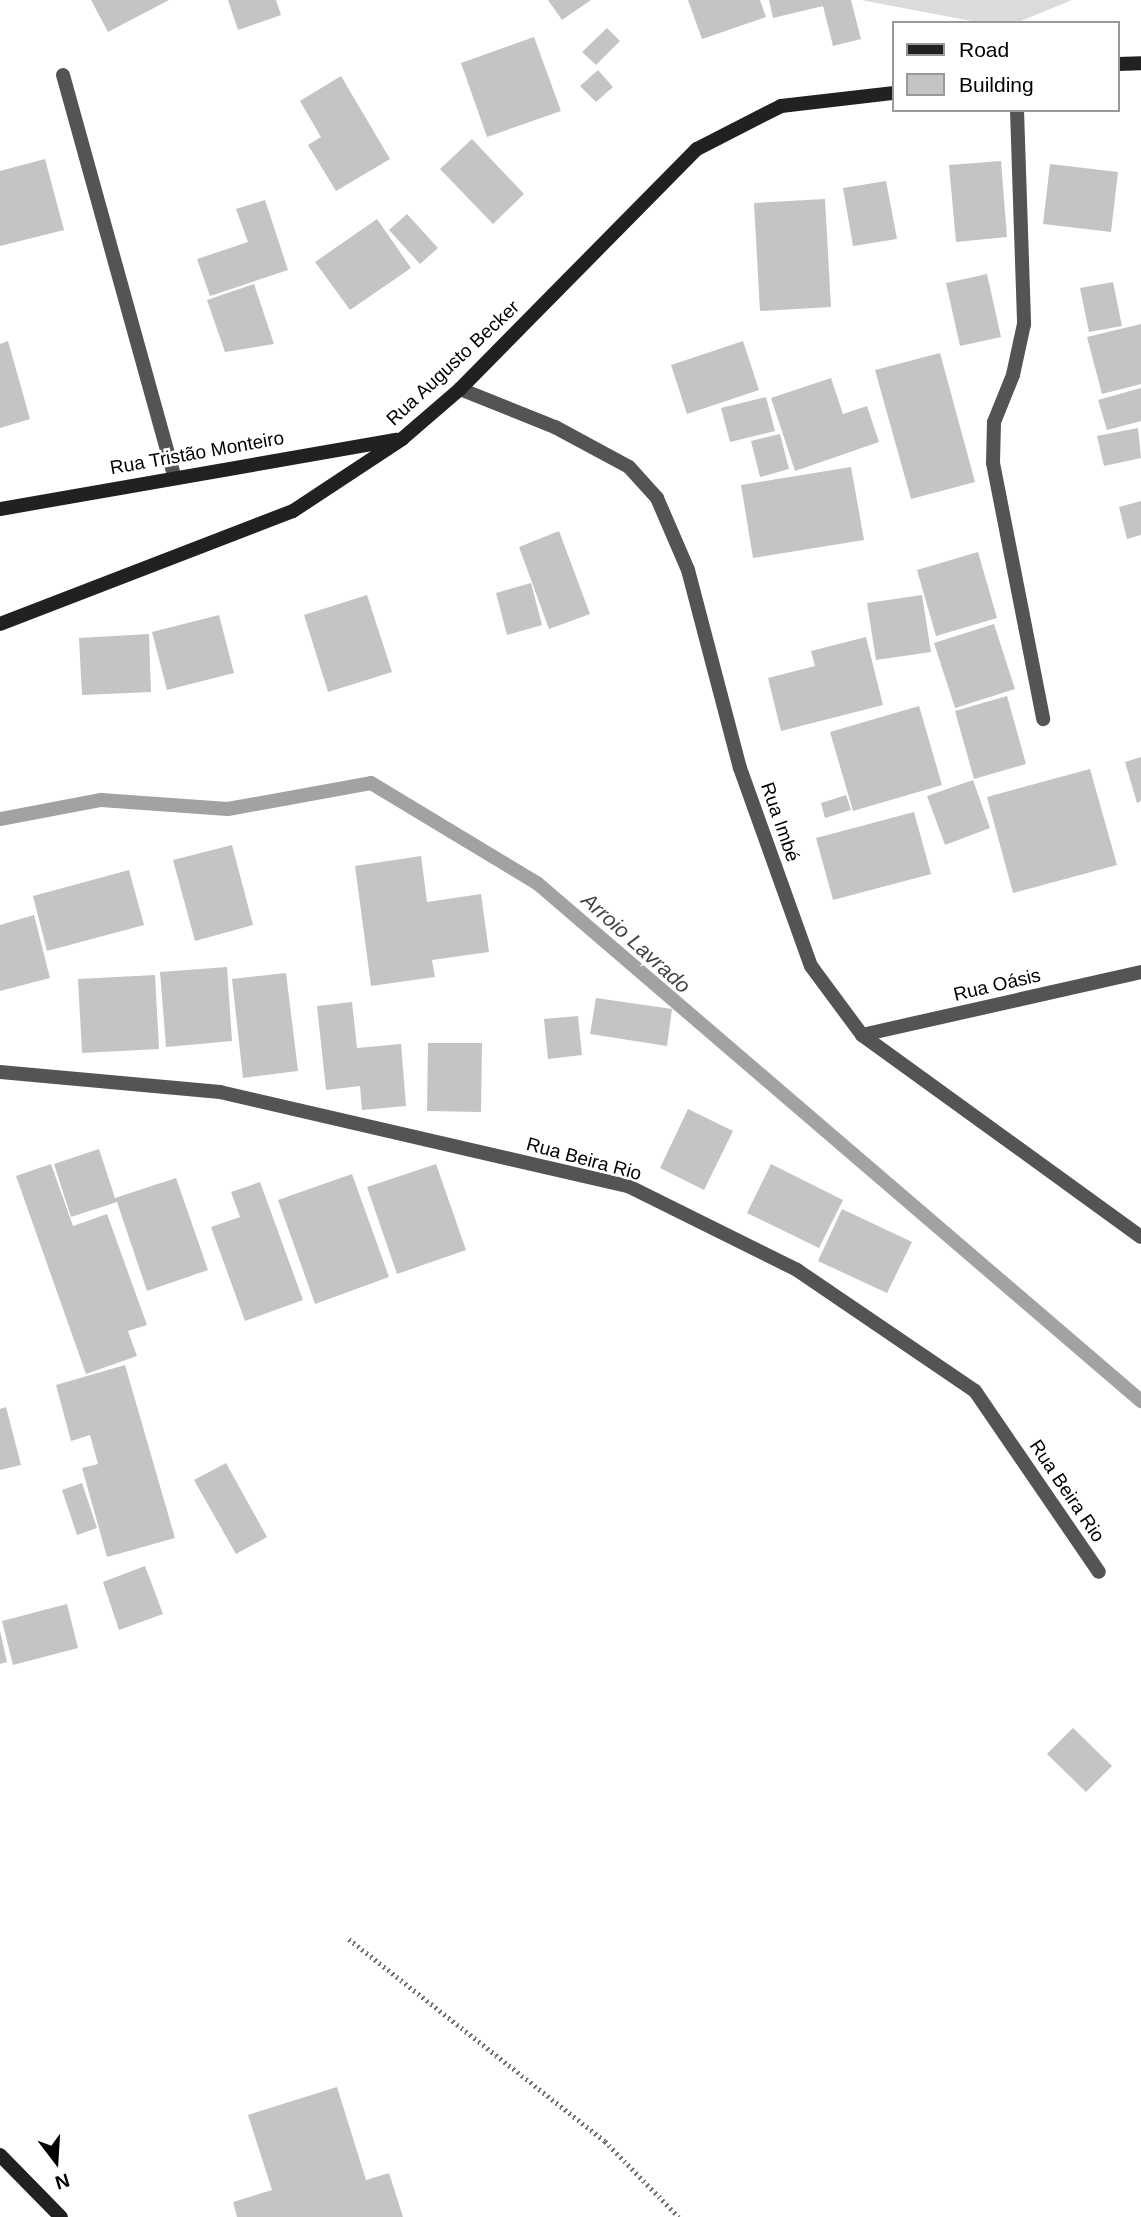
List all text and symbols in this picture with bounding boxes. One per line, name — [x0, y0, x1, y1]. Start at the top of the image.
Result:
legend — [892, 21, 1120, 112]
text: Road — [959, 38, 1009, 61]
text: Building — [959, 73, 1034, 96]
street label: Rua Augusto Becker — [382, 295, 524, 431]
street label: Rua Tristão Monteiro — [108, 426, 286, 480]
street label: Rua Imbé — [756, 779, 804, 865]
water label: Arroio Lavrado — [576, 888, 696, 998]
street label: Rua Oásis — [951, 964, 1043, 1006]
street label: Rua Beira Rio — [524, 1133, 644, 1185]
street label: Rua Beira Rio — [1024, 1436, 1110, 1546]
north arrow — [21, 2126, 91, 2196]
text: N — [53, 2170, 72, 2194]

